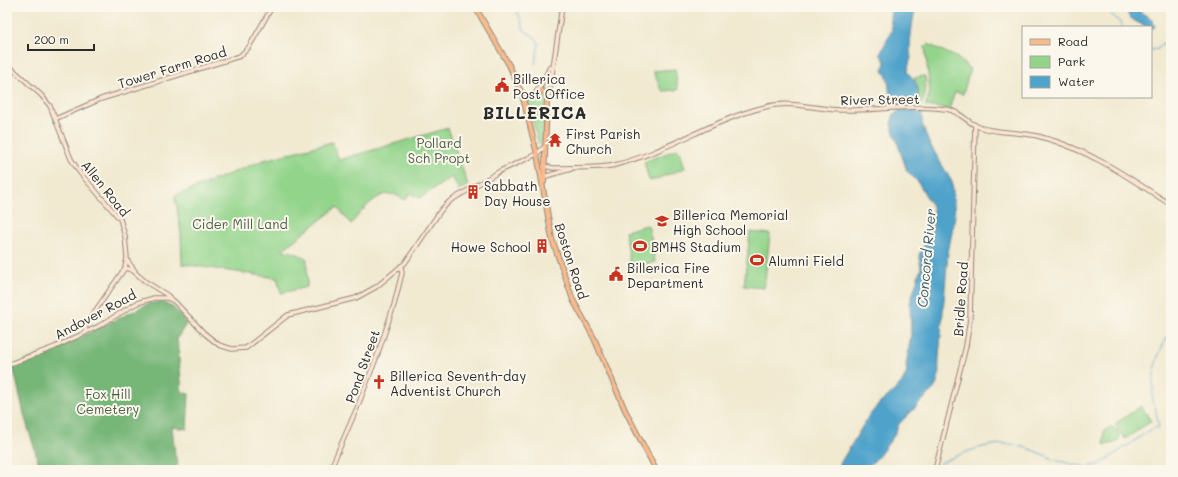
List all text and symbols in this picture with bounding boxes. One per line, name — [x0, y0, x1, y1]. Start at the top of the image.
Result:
scale bar — [28, 26, 94, 52]
legend — [1022, 26, 1152, 98]
text: 200 m — [34, 31, 69, 47]
text: Road — [1058, 33, 1088, 49]
street label: Tower Farm Road — [116, 42, 228, 92]
text: Park — [1058, 53, 1085, 69]
place label: Billerica Post Office — [513, 70, 585, 102]
text: Water — [1058, 73, 1095, 89]
public building icon: Billerica Post Office — [494, 77, 510, 93]
street label: River Street — [840, 90, 920, 108]
district label: BILLERICA — [483, 101, 587, 123]
place label: First Parish Church — [566, 125, 640, 157]
temple icon: First Parish Church — [547, 132, 563, 148]
park label: Pollard Sch Propt — [408, 134, 470, 166]
street label: Allen Road — [78, 156, 134, 220]
place label: Sabbath Day House — [484, 177, 550, 209]
building icon: Sabbath Day House — [465, 184, 481, 200]
place label: Billerica Memorial High School — [673, 206, 788, 238]
water label: Concord River — [912, 208, 940, 308]
school or university icon: Billerica Memorial High School — [654, 213, 670, 229]
park label: Cider Mill Land — [192, 215, 288, 232]
street label: Boston Road — [552, 221, 592, 301]
place label: Howe School — [451, 238, 531, 255]
building icon: Howe School — [534, 238, 550, 254]
sports icon: BMHS Stadium — [632, 238, 648, 254]
place label: BMHS Stadium — [651, 238, 741, 255]
sports icon: Alumni Field — [749, 252, 765, 268]
place label: Alumni Field — [768, 252, 844, 269]
place label: Billerica Fire Department — [627, 259, 710, 291]
street label: Bridle Road — [949, 261, 971, 337]
public building icon: Billerica Fire Department — [608, 266, 624, 282]
street label: Andover Road — [51, 285, 139, 343]
street label: Pond Street — [341, 327, 383, 405]
place label: Billerica Seventh-day Adventist Church — [390, 367, 526, 399]
church icon: Billerica Seventh-day Adventist Church — [371, 374, 387, 390]
park label: Fox Hill Cemetery — [77, 385, 140, 417]

